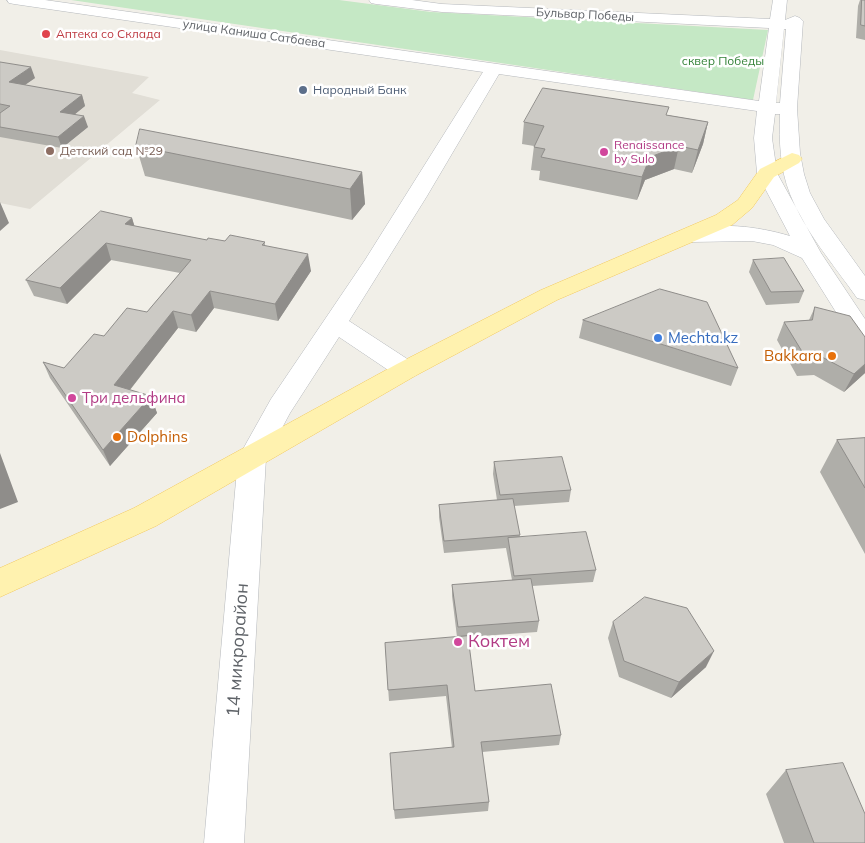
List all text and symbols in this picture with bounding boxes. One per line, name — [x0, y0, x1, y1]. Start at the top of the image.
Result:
street label: Бульвар Победы — [536, 5, 634, 25]
street label: улица Каниша Сатбаева — [182, 17, 326, 51]
place label: Аптека со Склада — [56, 27, 161, 41]
marker: Аптека со Склада — [40, 28, 52, 40]
park label: сквер Победы — [682, 54, 764, 68]
place label: Народный Банк — [313, 83, 407, 97]
marker: Народный Банк — [297, 84, 309, 96]
place label: Renaissance by Sulo — [614, 138, 684, 166]
place label: Детский сад №29 — [60, 144, 163, 158]
marker: Детский сад №29 — [44, 145, 56, 157]
marker: Renaissance by Sulo — [598, 146, 610, 158]
place label: Mechta.kz — [668, 329, 738, 347]
marker: Mechta.kz — [652, 332, 664, 344]
place label: Bakkara — [764, 347, 822, 365]
marker: Bakkara — [826, 350, 838, 362]
place label: Три дельфина — [82, 389, 186, 407]
marker: Три дельфина — [66, 392, 78, 404]
place label: Dolphins — [127, 428, 188, 446]
marker: Dolphins — [111, 431, 123, 443]
street label: 14 микрорайон — [223, 582, 253, 718]
place label: Коктем — [468, 631, 530, 653]
marker: Коктем — [452, 636, 464, 648]

